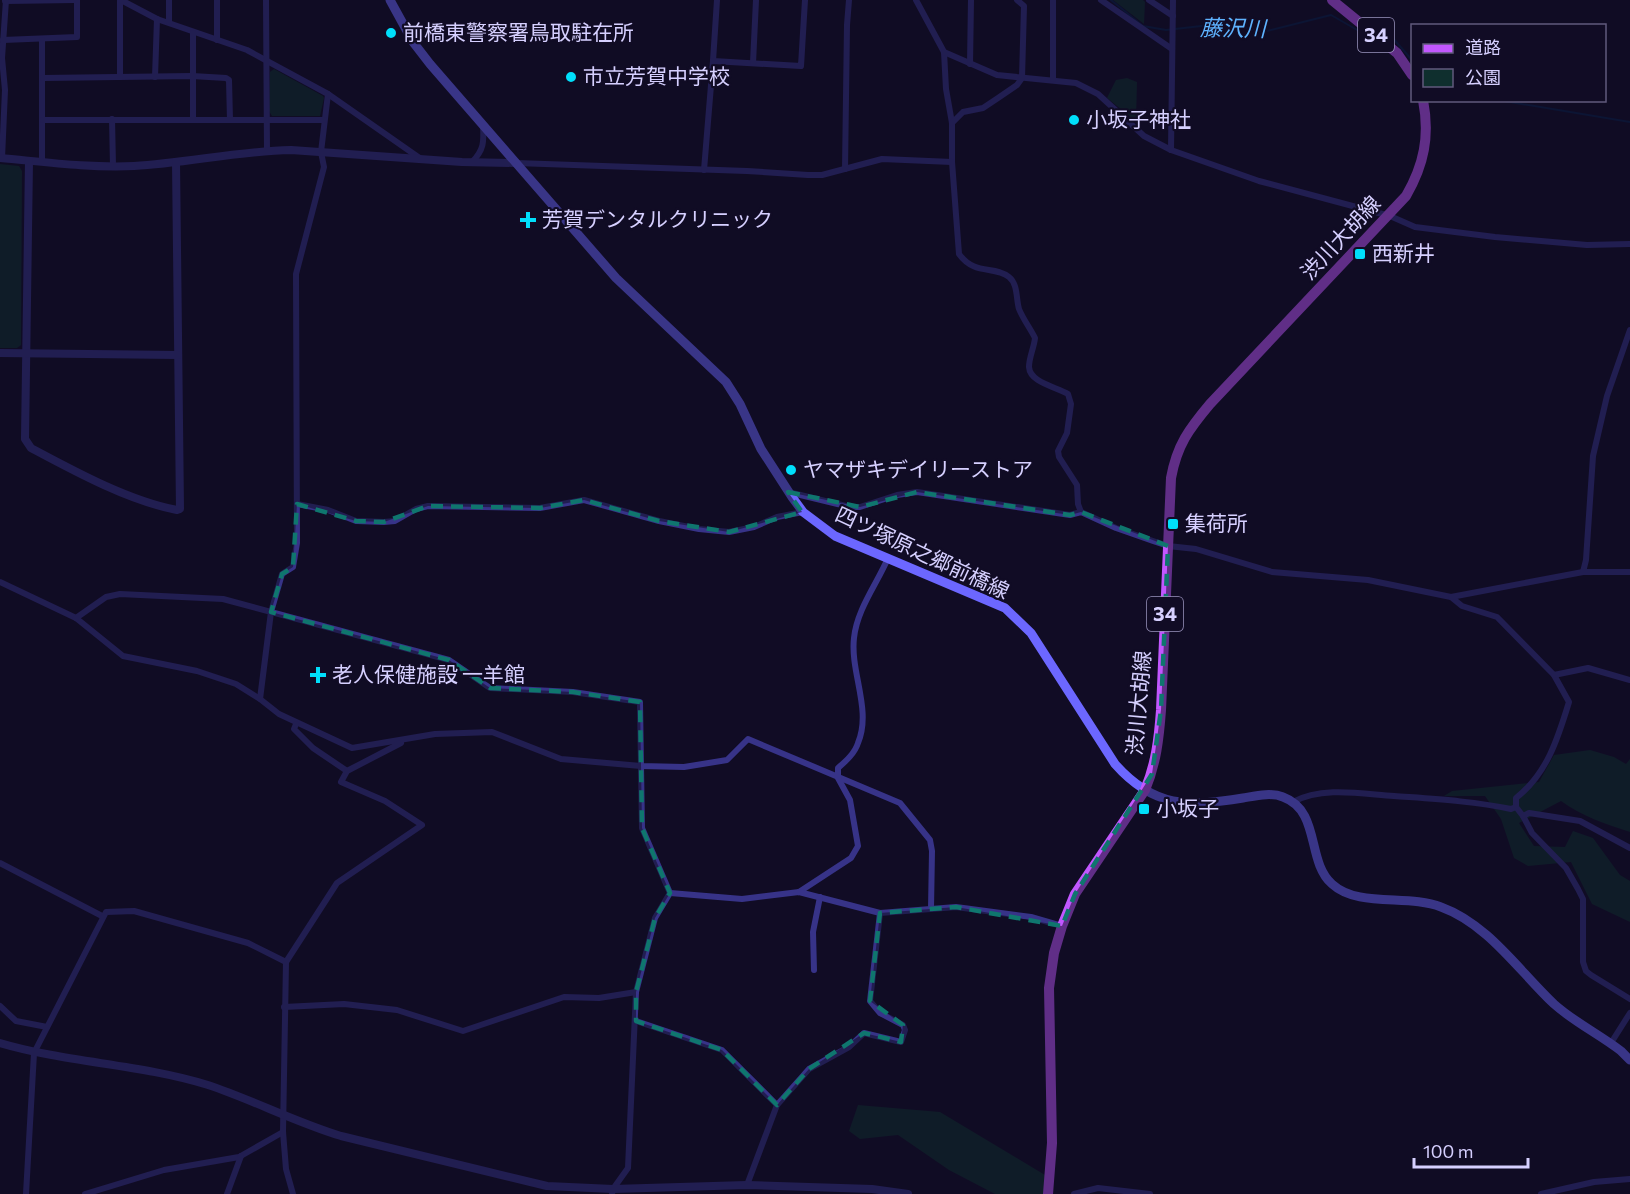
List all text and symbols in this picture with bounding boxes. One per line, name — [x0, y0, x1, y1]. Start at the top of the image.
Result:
water label: 藤沢川 — [1200, 13, 1268, 42]
road number: 34 — [1358, 18, 1394, 52]
place label: 前橋東警察署鳥取駐在所 — [403, 19, 634, 44]
legend — [1411, 24, 1606, 102]
marker: 前橋東警察署鳥取駐在所 — [384, 26, 398, 40]
text: 道路 — [1465, 36, 1501, 58]
place label: 市立芳賀中学校 — [583, 63, 730, 88]
text: 公園 — [1465, 66, 1501, 88]
marker: 市立芳賀中学校 — [564, 70, 578, 84]
place label: 小坂子神社 — [1086, 106, 1191, 131]
marker: 小坂子神社 — [1067, 113, 1081, 127]
street label: 渋川大胡線 — [1295, 190, 1385, 284]
place label: 芳賀デンタルクリニック — [542, 206, 773, 231]
marker: 芳賀デンタルクリニック — [519, 211, 537, 229]
place label: 西新井 — [1372, 240, 1435, 265]
marker: 西新井 — [1353, 247, 1367, 261]
place label: ヤマザキデイリーストア — [803, 456, 1033, 481]
marker: ヤマザキデイリーストア — [784, 463, 798, 477]
street label: 四ツ塚原之郷前橋線 — [832, 500, 1014, 603]
place label: 集荷所 — [1185, 510, 1248, 535]
marker: 集荷所 — [1166, 517, 1180, 531]
road number: 34 — [1147, 597, 1183, 631]
street label: 渋川大胡線 — [1120, 649, 1155, 756]
place label: 老人保健施設 一羊館 — [332, 661, 525, 686]
marker: 老人保健施設 一羊館 — [309, 666, 327, 684]
place label: 小坂子 — [1156, 795, 1219, 820]
marker: 小坂子 — [1137, 802, 1151, 816]
scale bar — [1414, 1131, 1528, 1169]
text: 100 m — [1423, 1140, 1473, 1162]

